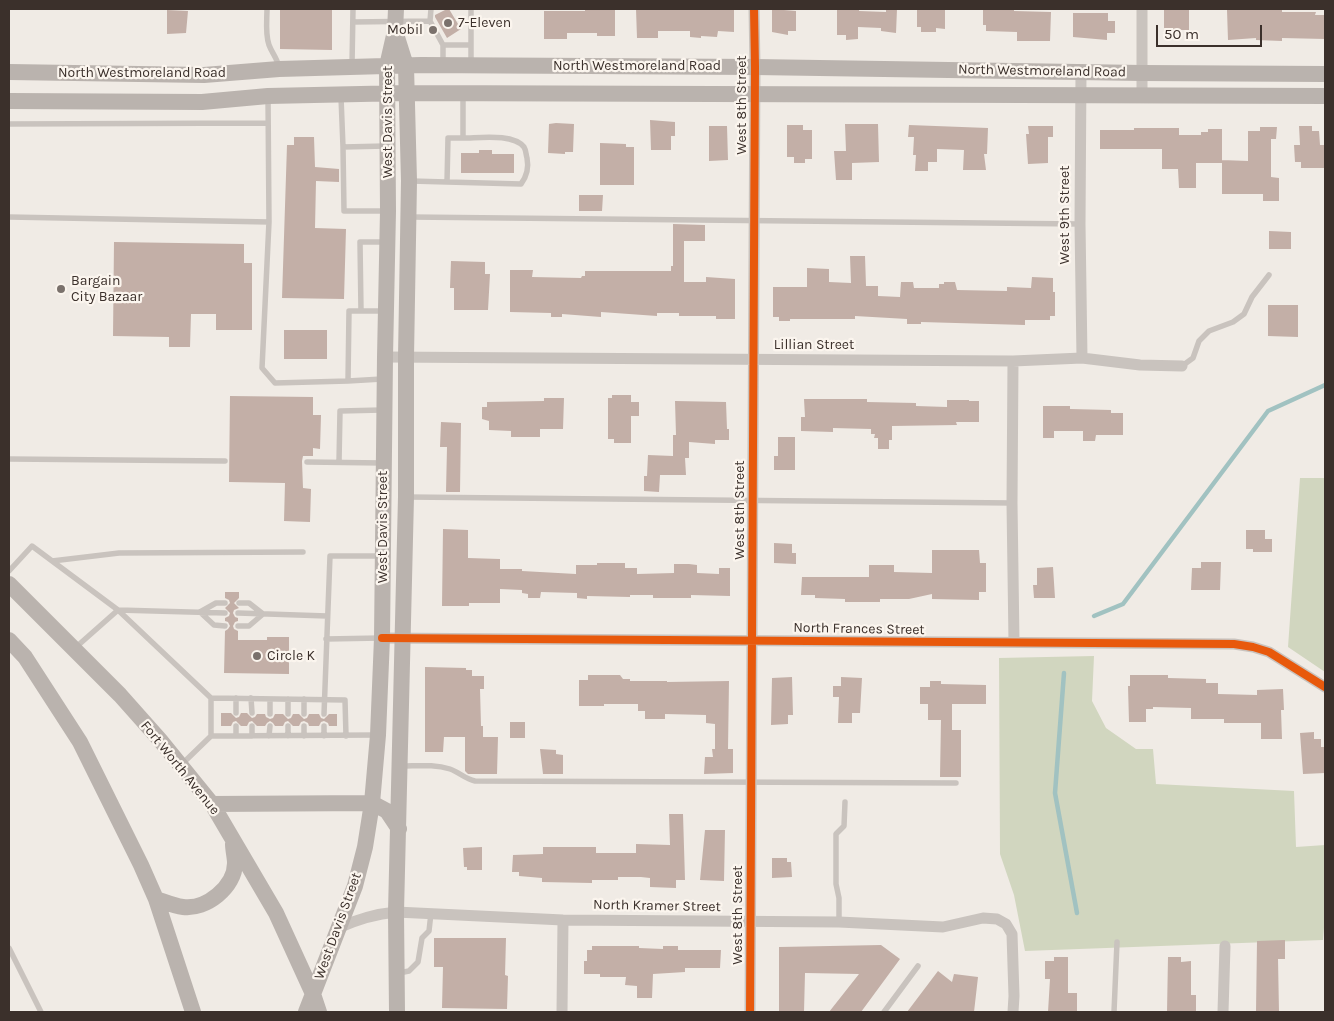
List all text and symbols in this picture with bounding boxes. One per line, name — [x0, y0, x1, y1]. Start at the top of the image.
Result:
place label: 7-Eleven — [458, 15, 511, 31]
scale bar — [1159, 15, 1265, 47]
marker: 7-Eleven — [442, 17, 454, 29]
place label: Mobil — [387, 22, 423, 38]
marker: Mobil — [427, 24, 439, 36]
text: 50 m — [1164, 25, 1199, 43]
street label: West 8th Street — [734, 55, 750, 155]
street label: North Westmoreland Road — [553, 58, 721, 74]
street label: North Westmoreland Road — [958, 61, 1126, 81]
street label: North Westmoreland Road — [58, 65, 226, 81]
street label: West Davis Street — [380, 66, 396, 178]
street label: West 9th Street — [1057, 166, 1073, 264]
place label: Bargain City Bazaar — [71, 273, 142, 306]
marker: Bargain City Bazaar — [55, 283, 67, 295]
street label: Lillian Street — [774, 337, 854, 353]
street label: West 8th Street — [732, 460, 748, 560]
street label: West Davis Street — [375, 471, 391, 583]
street label: North Frances Street — [793, 619, 925, 639]
place label: Circle K — [267, 648, 315, 664]
marker: Circle K — [251, 650, 263, 662]
street label: Fort Worth Avenue — [137, 718, 223, 818]
street label: West 8th Street — [730, 865, 746, 965]
street label: West Davis Street — [311, 870, 365, 982]
street label: North Kramer Street — [593, 896, 721, 916]

